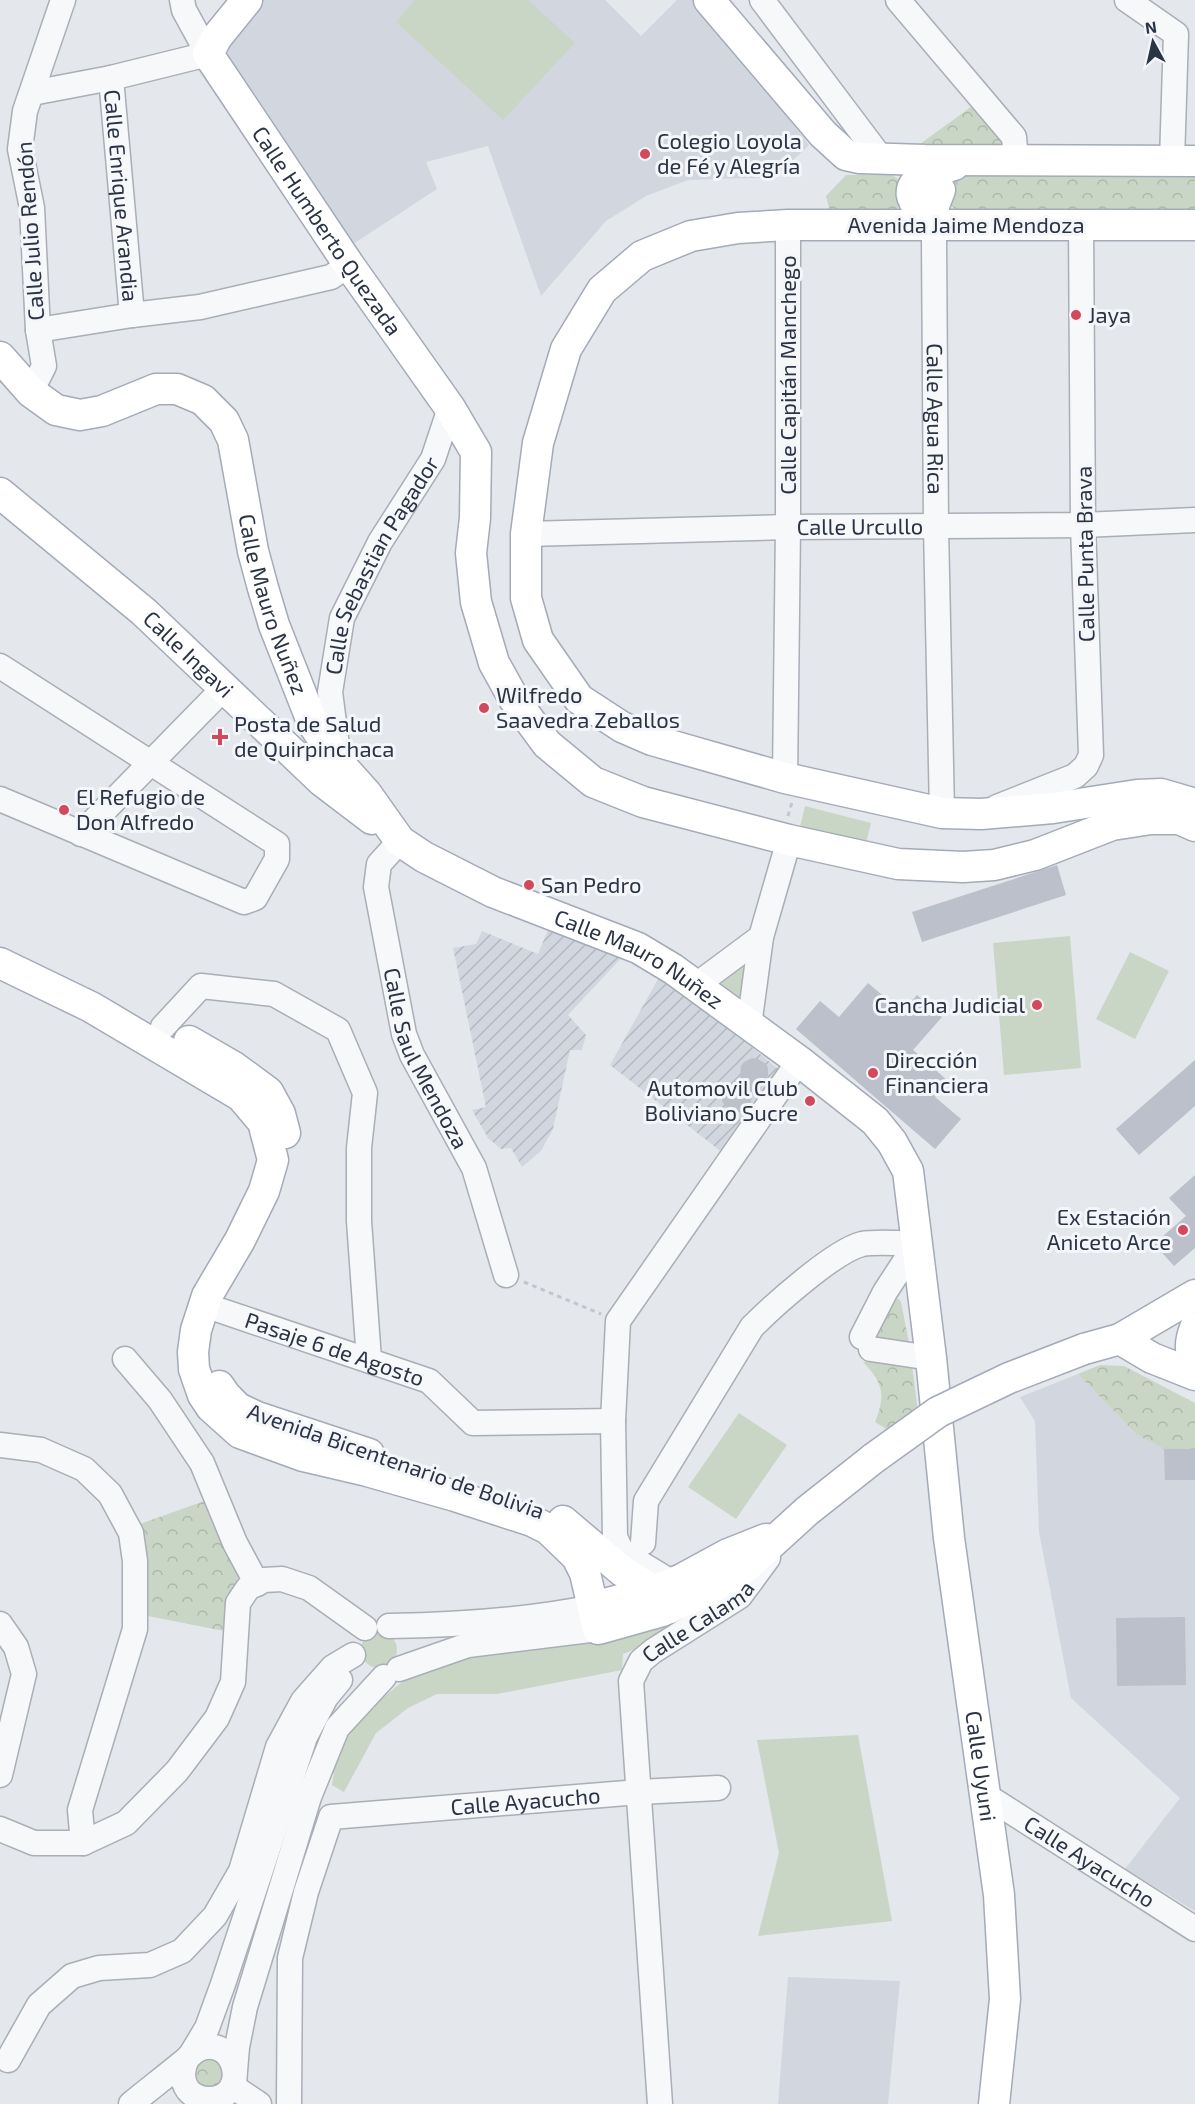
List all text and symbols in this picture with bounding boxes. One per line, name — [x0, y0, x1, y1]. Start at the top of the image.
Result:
north arrow — [1123, 12, 1183, 72]
text: N — [1144, 16, 1158, 37]
street label: Calle Enrique Arandia — [100, 88, 145, 303]
street label: Calle Humberto Quezada — [248, 121, 408, 340]
place label: Colegio Loyola de Fé y Alegría — [657, 127, 802, 178]
street label: Calle Julio Rendón — [10, 141, 48, 321]
marker: Colegio Loyola de Fé y Alegría — [638, 147, 652, 161]
street label: Avenida Jaime Mendoza — [847, 211, 1085, 237]
street label: Calle Capitán Manchego — [774, 255, 800, 495]
place label: Jaya — [1088, 301, 1131, 327]
marker: Jaya — [1069, 308, 1083, 322]
street label: Calle Agua Rica — [923, 343, 950, 495]
street label: Calle Sebastian Pagador — [319, 451, 444, 676]
street label: Calle Punta Brava — [1069, 466, 1099, 642]
street label: Calle Mauro Nuñez — [235, 512, 314, 698]
street label: Calle Urcullo — [797, 512, 923, 539]
street label: Calle Ingavi — [139, 605, 240, 702]
place label: Wilfredo Saavedra Zeballos — [496, 681, 680, 732]
marker: Wilfredo Saavedra Zeballos — [477, 701, 491, 715]
place label: Posta de Salud de Quirpinchaca — [234, 710, 394, 762]
marker: Posta de Salud de Quirpinchaca — [211, 728, 229, 746]
place label: El Refugio de Don Alfredo — [76, 783, 205, 834]
marker: El Refugio de Don Alfredo — [57, 803, 71, 817]
place label: San Pedro — [541, 871, 641, 897]
marker: San Pedro — [522, 878, 536, 892]
street label: Calle Mauro Nuñez — [551, 903, 729, 1013]
street label: Calle Saul Mendoza — [380, 965, 475, 1153]
place label: Cancha Judicial — [875, 991, 1025, 1017]
marker: Cancha Judicial — [1030, 998, 1044, 1012]
place label: Dirección Financiera — [885, 1046, 989, 1097]
marker: Dirección Financiera — [866, 1066, 880, 1080]
place label: Automovil Club Boliviano Sucre — [645, 1074, 798, 1125]
marker: Automovil Club Boliviano Sucre — [803, 1094, 817, 1108]
place label: Ex Estación Aniceto Arce — [1047, 1203, 1171, 1254]
marker: Ex Estación Aniceto Arce — [1176, 1223, 1190, 1237]
street label: Pasaje 6 de Agosto — [242, 1306, 428, 1390]
street label: Avenida Bicentenario de Bolivia — [245, 1397, 548, 1523]
street label: Calle Calama — [636, 1575, 759, 1667]
street label: Calle Uyuni — [961, 1709, 1003, 1823]
street label: Calle Ayacucho — [449, 1781, 601, 1819]
street label: Calle Ayacucho — [1020, 1810, 1160, 1912]

